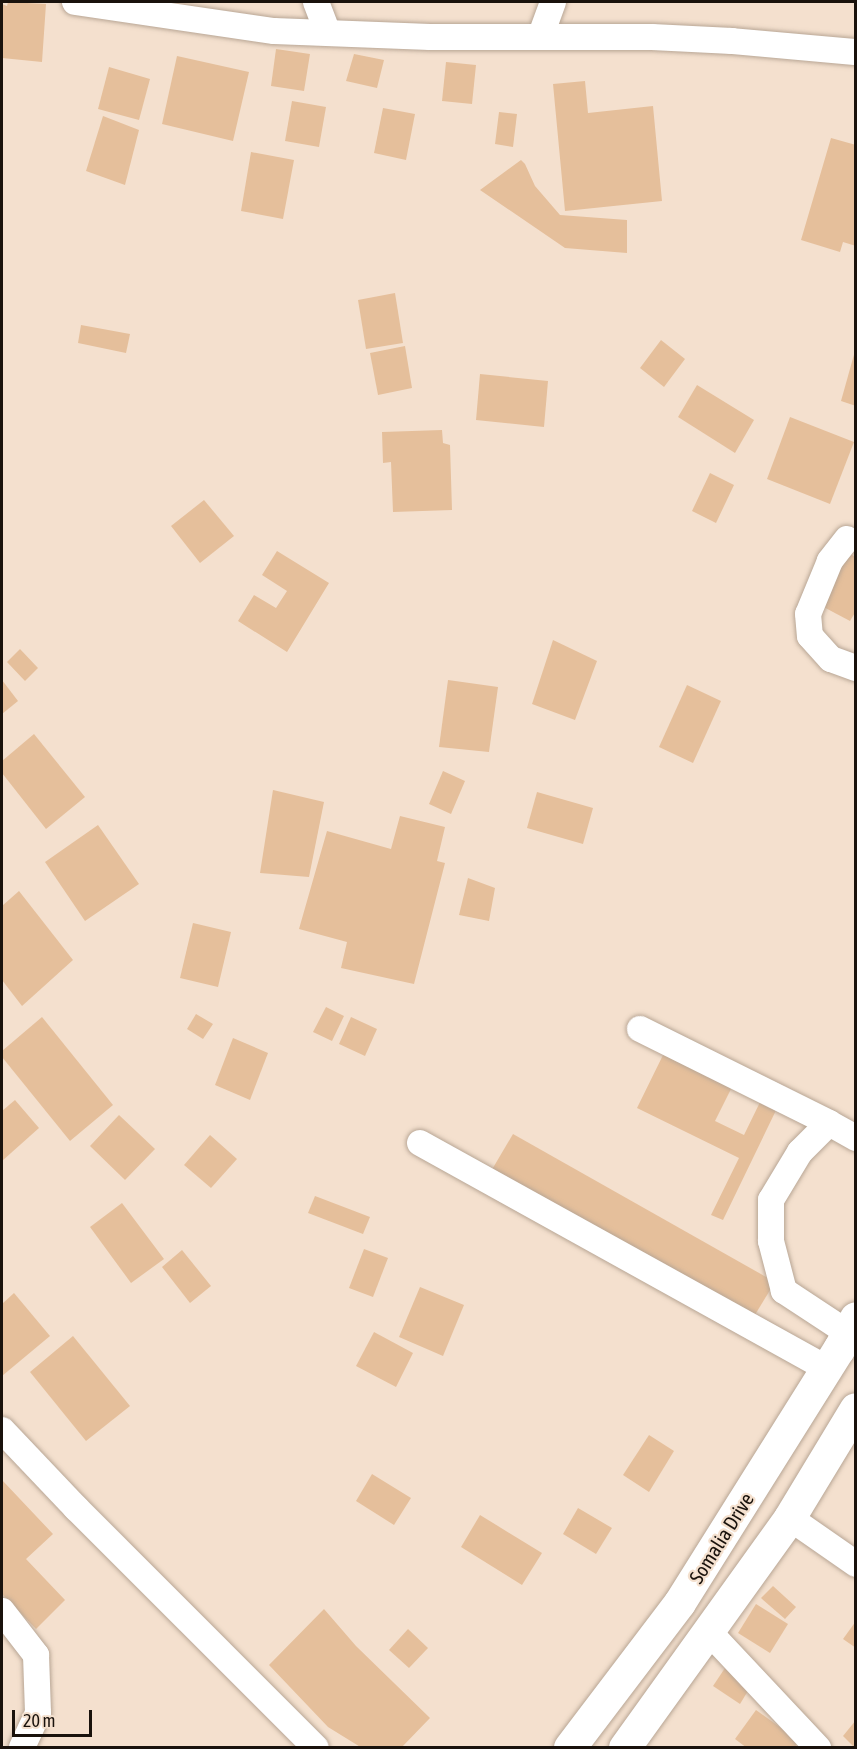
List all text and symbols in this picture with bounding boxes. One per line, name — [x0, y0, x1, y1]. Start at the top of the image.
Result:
street label: Somalia Drive — [684, 1488, 758, 1588]
scale bar — [15, 1698, 94, 1736]
text: 20 m — [23, 1710, 55, 1731]

